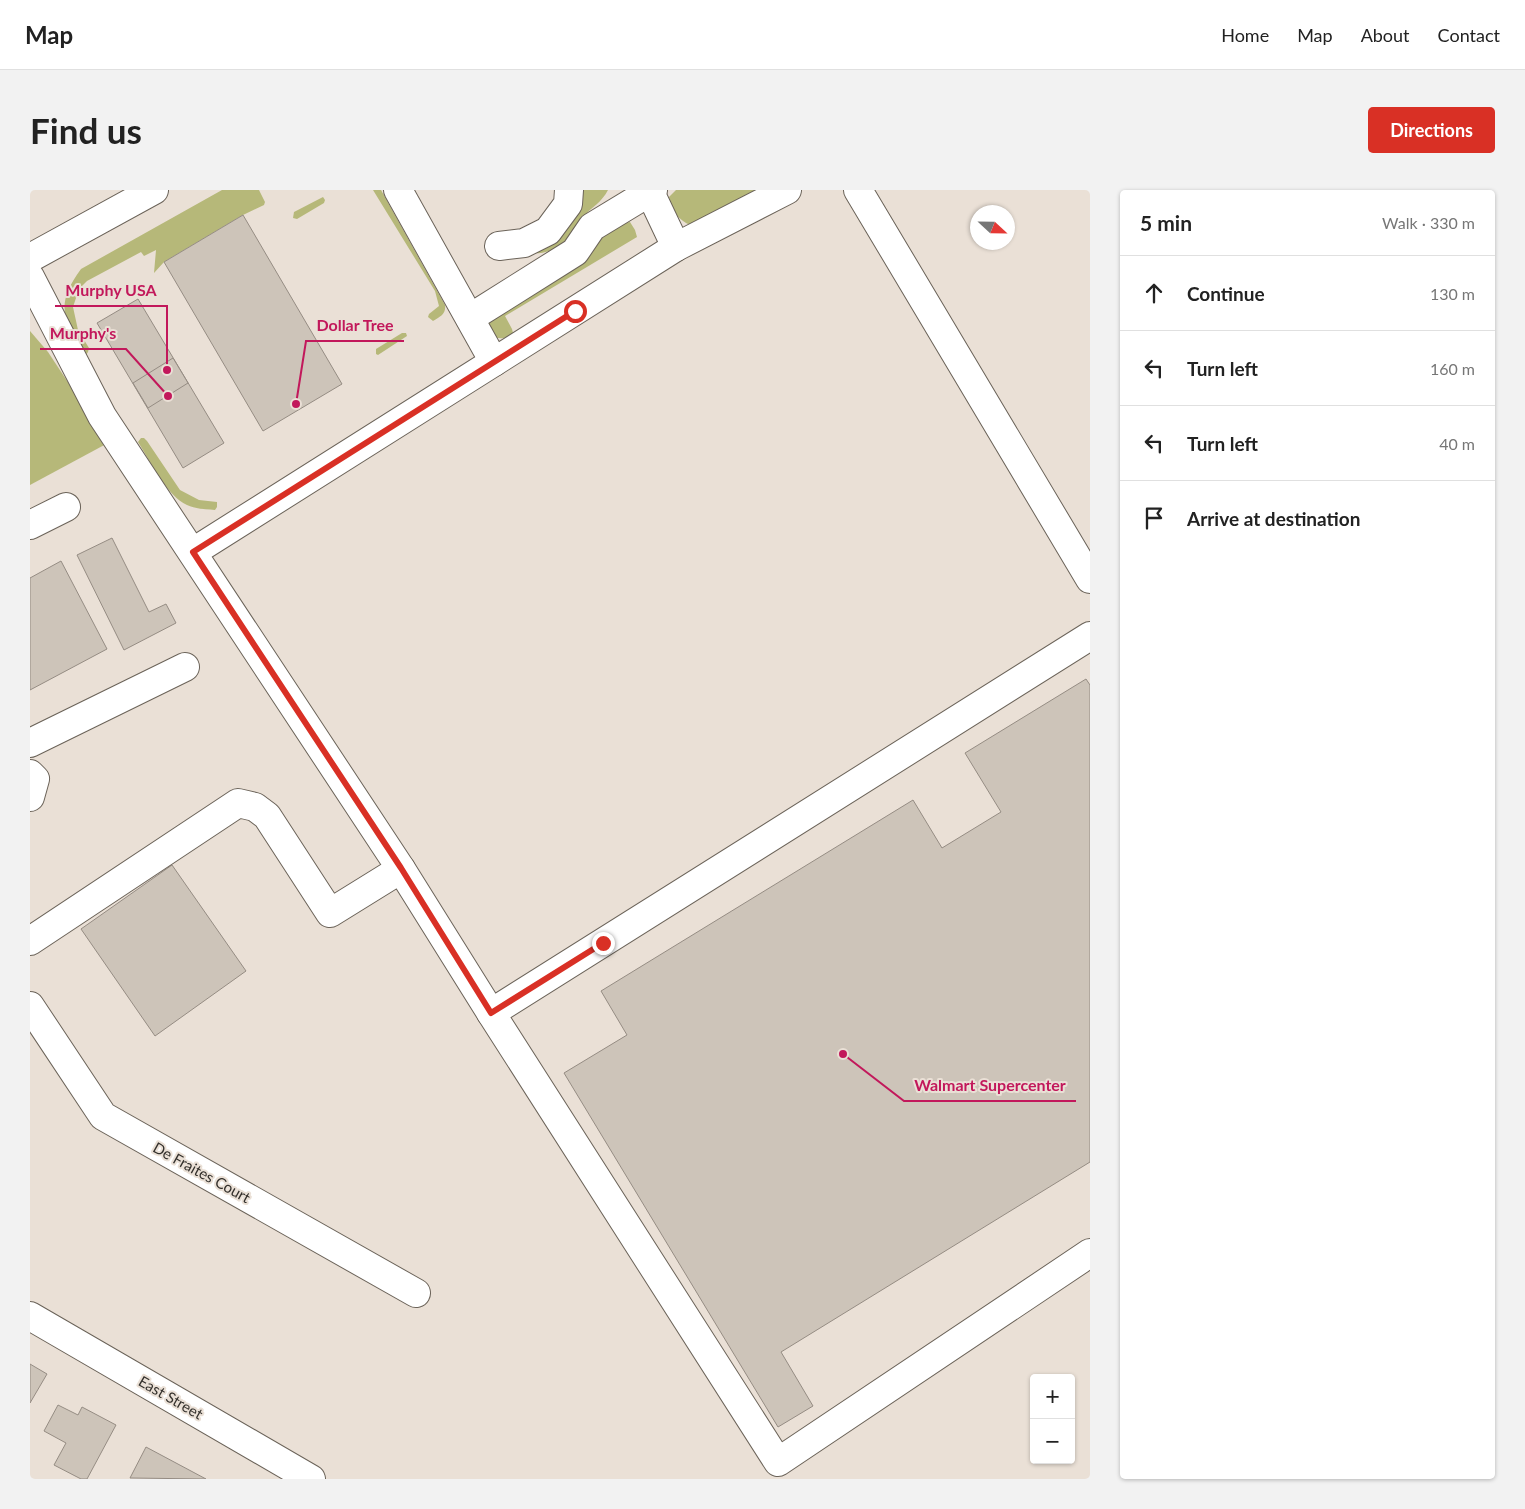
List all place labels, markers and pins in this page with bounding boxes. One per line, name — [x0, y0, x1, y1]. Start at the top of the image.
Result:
callout: Murphy USA — [55, 275, 167, 306]
callout: Dollar Tree — [306, 310, 404, 341]
callout: Murphy's — [40, 318, 126, 349]
callout: Walmart Supercenter — [904, 1070, 1076, 1101]

